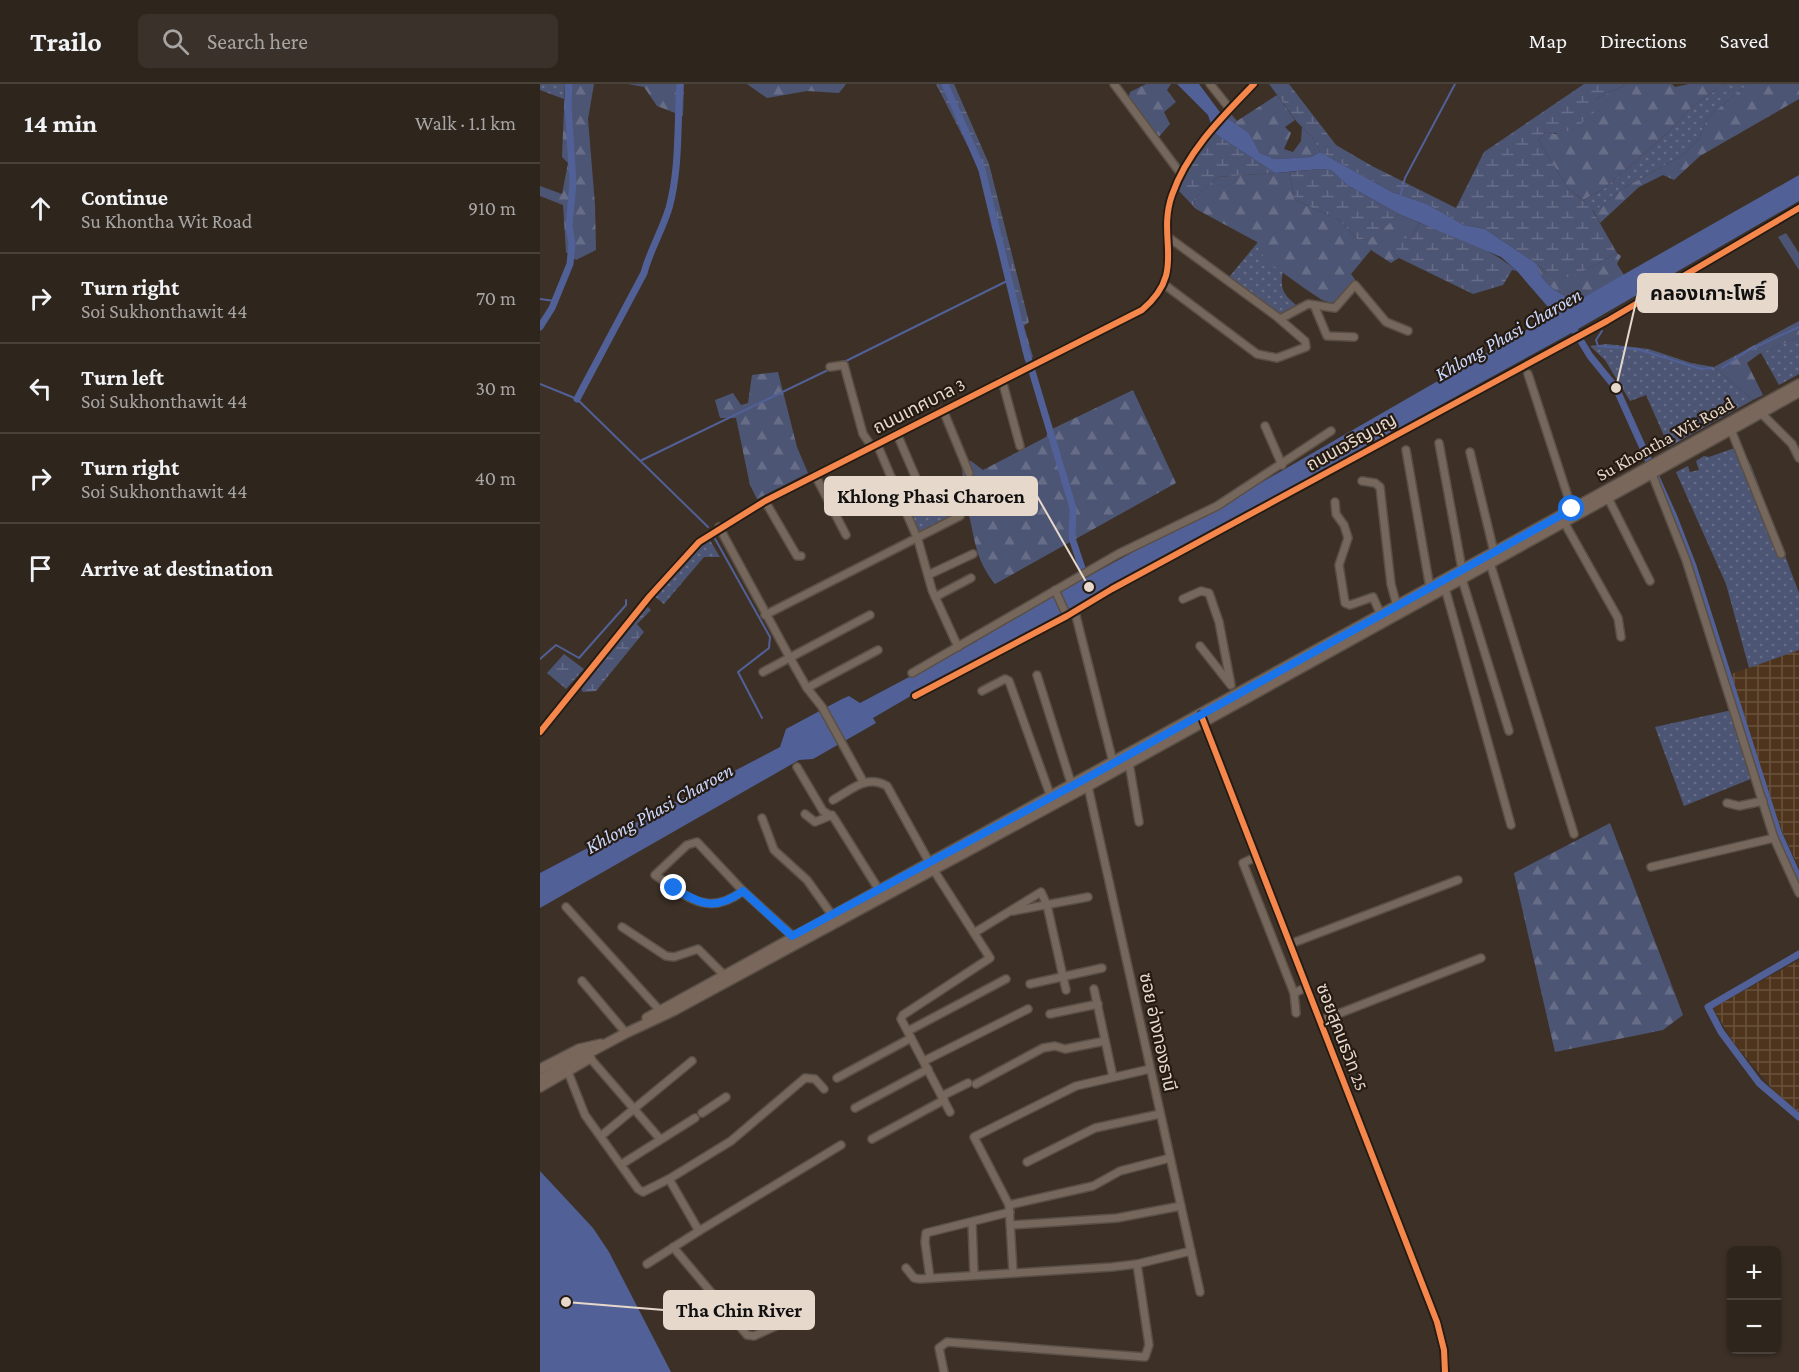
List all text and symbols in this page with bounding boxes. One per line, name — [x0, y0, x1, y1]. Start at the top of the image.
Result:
search box — [138, 14, 558, 68]
icon: search — [159, 25, 192, 58]
text: Trailo — [30, 26, 102, 57]
text: Search here — [207, 29, 308, 54]
text: Map — [1529, 29, 1567, 53]
text: Directions — [1600, 29, 1687, 53]
text: Saved — [1720, 29, 1769, 53]
text: 14 min — [24, 109, 97, 138]
text: Walk · 1.1 km — [415, 112, 516, 134]
text: Continue — [81, 185, 168, 210]
icon: ahead — [24, 192, 57, 225]
text: 910 m — [468, 197, 516, 219]
text: Su Khontha Wit Road — [81, 210, 252, 232]
callout: คลองเกาะโพธิ์ — [1638, 274, 1777, 312]
text: Turn right — [81, 275, 179, 300]
text: คลองเกาะโพธิ์ — [1650, 280, 1767, 304]
icon: right — [24, 282, 57, 315]
water label: Khlong Phasi Charoen — [1431, 283, 1586, 386]
text: 70 m — [476, 287, 516, 309]
text: Soi Sukhonthawit 44 — [81, 300, 247, 322]
text: Turn left — [81, 365, 164, 390]
icon: left — [24, 372, 57, 405]
street label: ถนนเทศบาล 3 — [870, 374, 968, 438]
text: 30 m — [475, 377, 516, 399]
text: Soi Sukhonthawit 44 — [81, 390, 247, 412]
street label: Su Khontha Wit Road — [1593, 393, 1738, 485]
street label: ถนนเจริญบุญ — [1303, 409, 1400, 476]
text: Turn right — [81, 455, 179, 480]
icon: right — [24, 462, 57, 495]
text: 40 m — [475, 467, 516, 489]
callout: Khlong Phasi Charoen — [825, 477, 1037, 515]
text: Soi Sukhonthawit 44 — [81, 480, 247, 502]
text: Khlong Phasi Charoen — [837, 485, 1026, 507]
route start — [1558, 495, 1584, 521]
icon: arrive — [24, 552, 57, 585]
text: Arrive at destination — [81, 556, 273, 581]
water label: Khlong Phasi Charoen — [581, 758, 737, 859]
route end — [660, 874, 686, 900]
street label: ซอย อ่างทองธานี — [1136, 971, 1180, 1093]
street label: ซอยสุคนธวิท 25 — [1311, 980, 1372, 1094]
map controls — [1727, 1246, 1781, 1354]
button: + — [1727, 1246, 1781, 1300]
callout: Tha Chin River — [664, 1291, 814, 1329]
text: Tha Chin River — [676, 1299, 802, 1321]
button: − — [1727, 1300, 1781, 1354]

